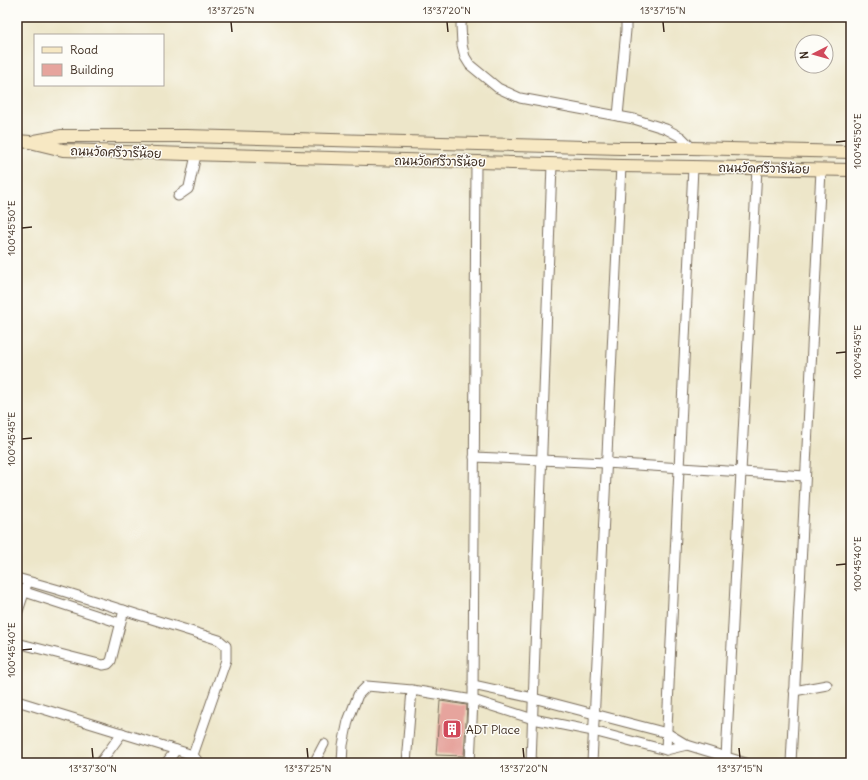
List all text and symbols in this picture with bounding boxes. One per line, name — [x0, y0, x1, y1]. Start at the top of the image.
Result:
text: 13°37'25"N — [207, 4, 255, 17]
text: 13°37'20"N — [423, 4, 471, 17]
text: 13°37'15"N — [640, 4, 686, 17]
legend — [34, 34, 164, 86]
north arrow — [794, 34, 834, 74]
text: Road — [70, 42, 98, 57]
text: N — [797, 51, 811, 60]
text: Building — [70, 62, 114, 77]
text: 100°45'50"E — [851, 113, 864, 169]
street label: ถนนวัดศรีวารีน้อย — [70, 143, 162, 161]
street label: ถนนวัดศรีวารีน้อย — [394, 153, 486, 169]
street label: ถนนวัดศรีวารีน้อย — [718, 160, 810, 176]
text: 100°45'50"E — [5, 200, 18, 256]
text: 100°45'45"E — [851, 325, 864, 379]
text: 100°45'45"E — [5, 412, 18, 466]
text: 100°45'40"E — [851, 536, 864, 592]
text: 100°45'40"E — [5, 622, 18, 678]
building icon: ADT Place — [441, 718, 463, 740]
place label: ADT Place — [466, 722, 520, 737]
text: 13°37'30"N — [69, 762, 117, 775]
text: 13°37'25"N — [284, 762, 332, 775]
text: 13°37'20"N — [500, 762, 548, 775]
text: 13°37'15"N — [717, 762, 763, 775]

